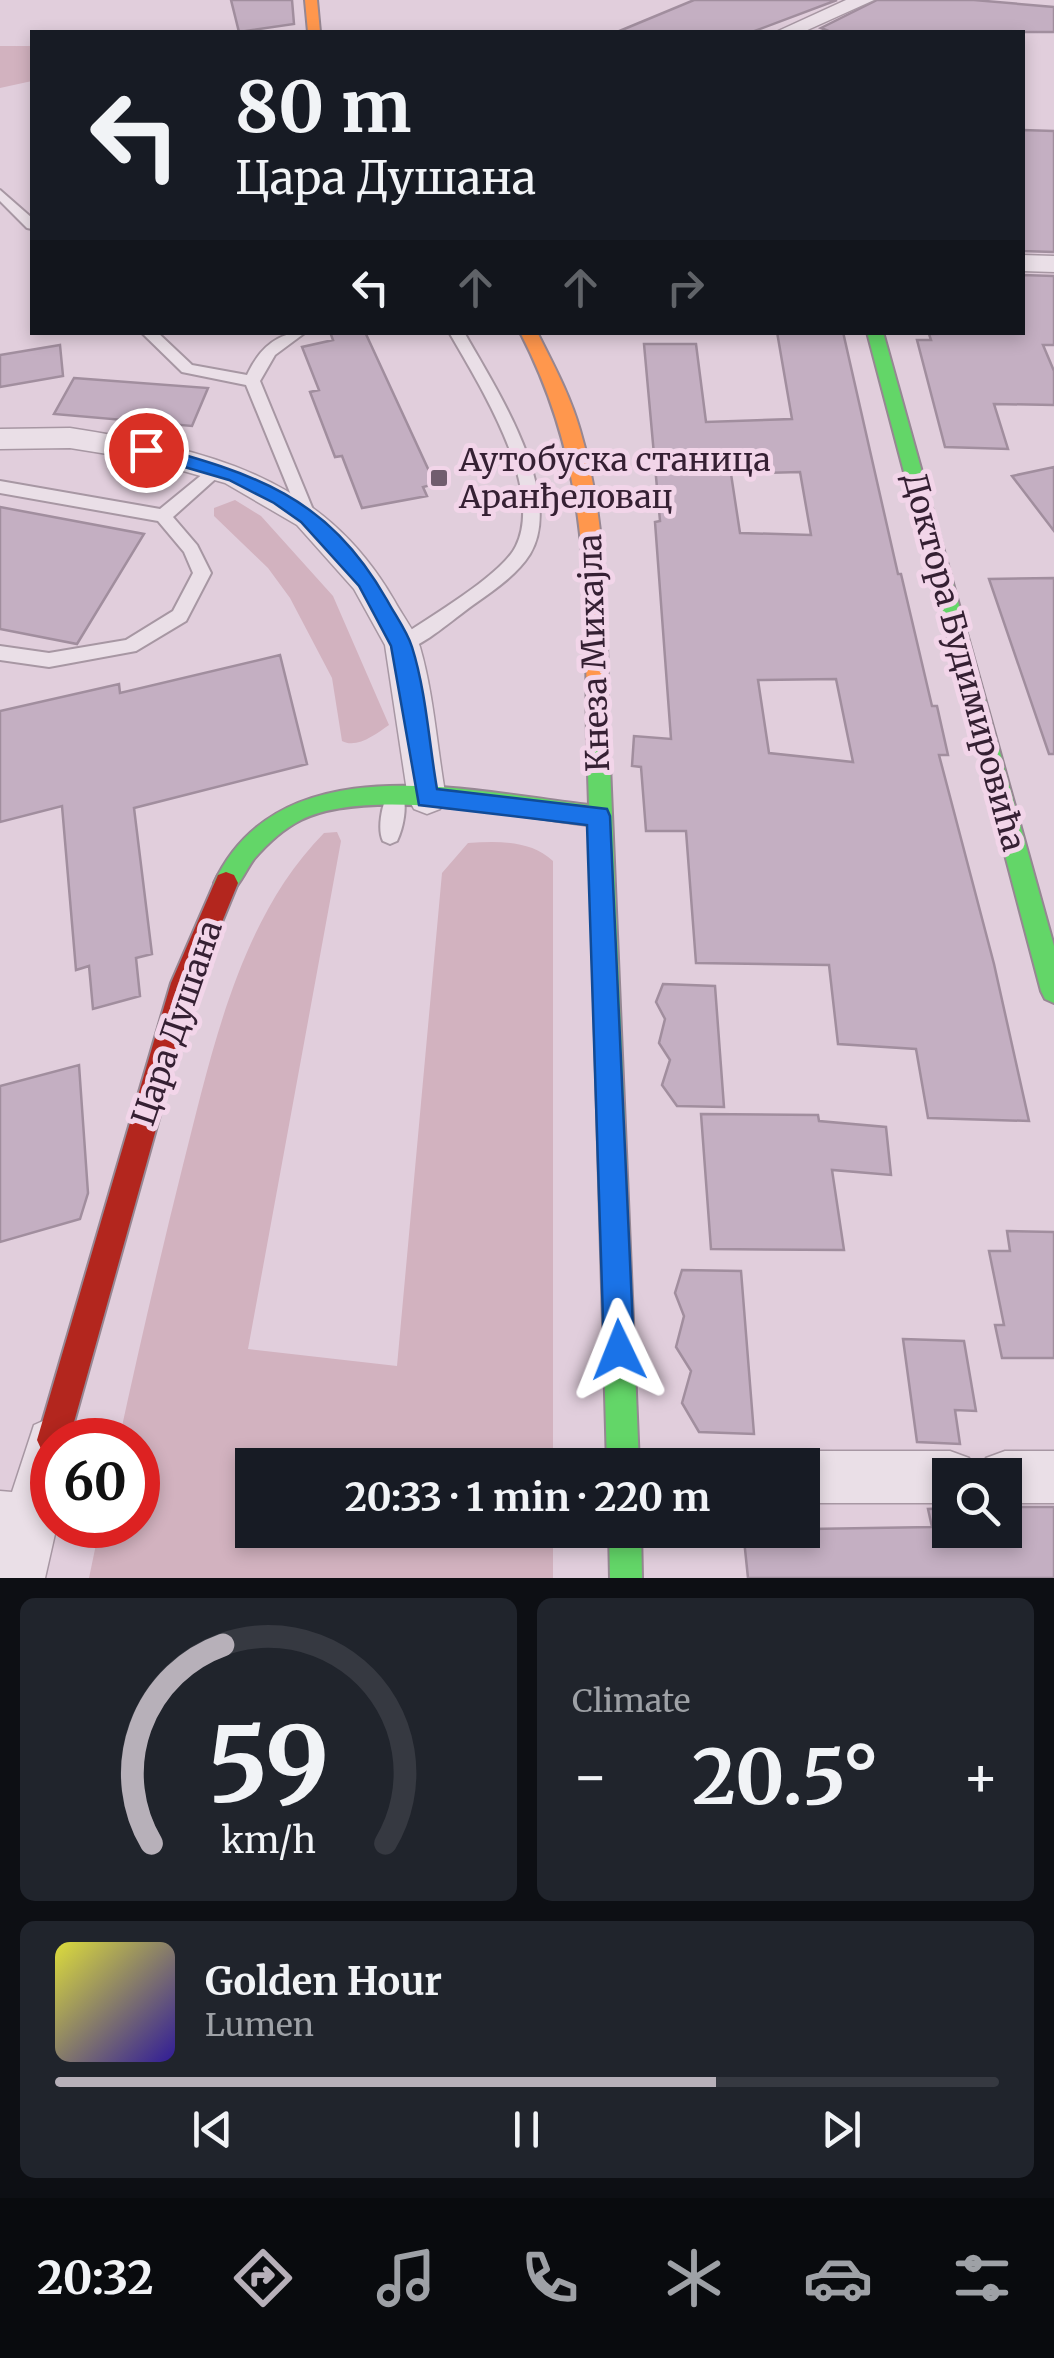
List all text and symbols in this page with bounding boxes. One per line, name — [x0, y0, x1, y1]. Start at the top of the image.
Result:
text: 80 m — [235, 63, 411, 151]
icon: left — [70, 70, 200, 200]
text: Цара Душана — [235, 150, 536, 206]
icon: left — [343, 260, 398, 315]
icon: ahead — [448, 260, 503, 315]
icon: ahead — [553, 260, 608, 315]
icon: right — [658, 260, 713, 315]
pin — [104, 408, 189, 493]
icon: arrive — [119, 423, 174, 478]
place label: Аутобуска станица Аранђеловац — [458, 440, 771, 517]
marker: Аутобуска станица Аранђеловац — [428, 467, 450, 489]
street label: Доктора Будимировића — [894, 469, 1034, 855]
street label: Кнеза Михајла — [570, 533, 618, 773]
street label: Цара Душана — [123, 915, 231, 1131]
position arrow — [567, 1298, 671, 1402]
speed limit sign: 60 — [30, 1418, 160, 1548]
map controls — [932, 1458, 1022, 1548]
button: search — [932, 1458, 1022, 1548]
text: 20:33 · 1 min · 220 m — [345, 1474, 710, 1521]
text: Climate — [572, 1681, 690, 1721]
text: 59 — [207, 1699, 330, 1829]
text: 20.5° — [692, 1730, 879, 1824]
text: − — [572, 1742, 609, 1811]
text: + — [962, 1742, 999, 1811]
text: km/h — [221, 1818, 316, 1863]
text: Golden Hour — [205, 1958, 442, 2005]
text: Lumen — [205, 2005, 314, 2045]
icon: previous — [185, 2102, 240, 2157]
icon: pause — [499, 2102, 554, 2157]
icon: next — [814, 2102, 869, 2157]
icon: directions — [228, 2243, 298, 2313]
icon: music — [371, 2243, 441, 2313]
icon: phone — [515, 2243, 585, 2313]
icon: climate — [659, 2243, 729, 2313]
icon: car — [803, 2243, 873, 2313]
icon: filters — [947, 2243, 1017, 2313]
text: 20:32 — [37, 2250, 154, 2306]

